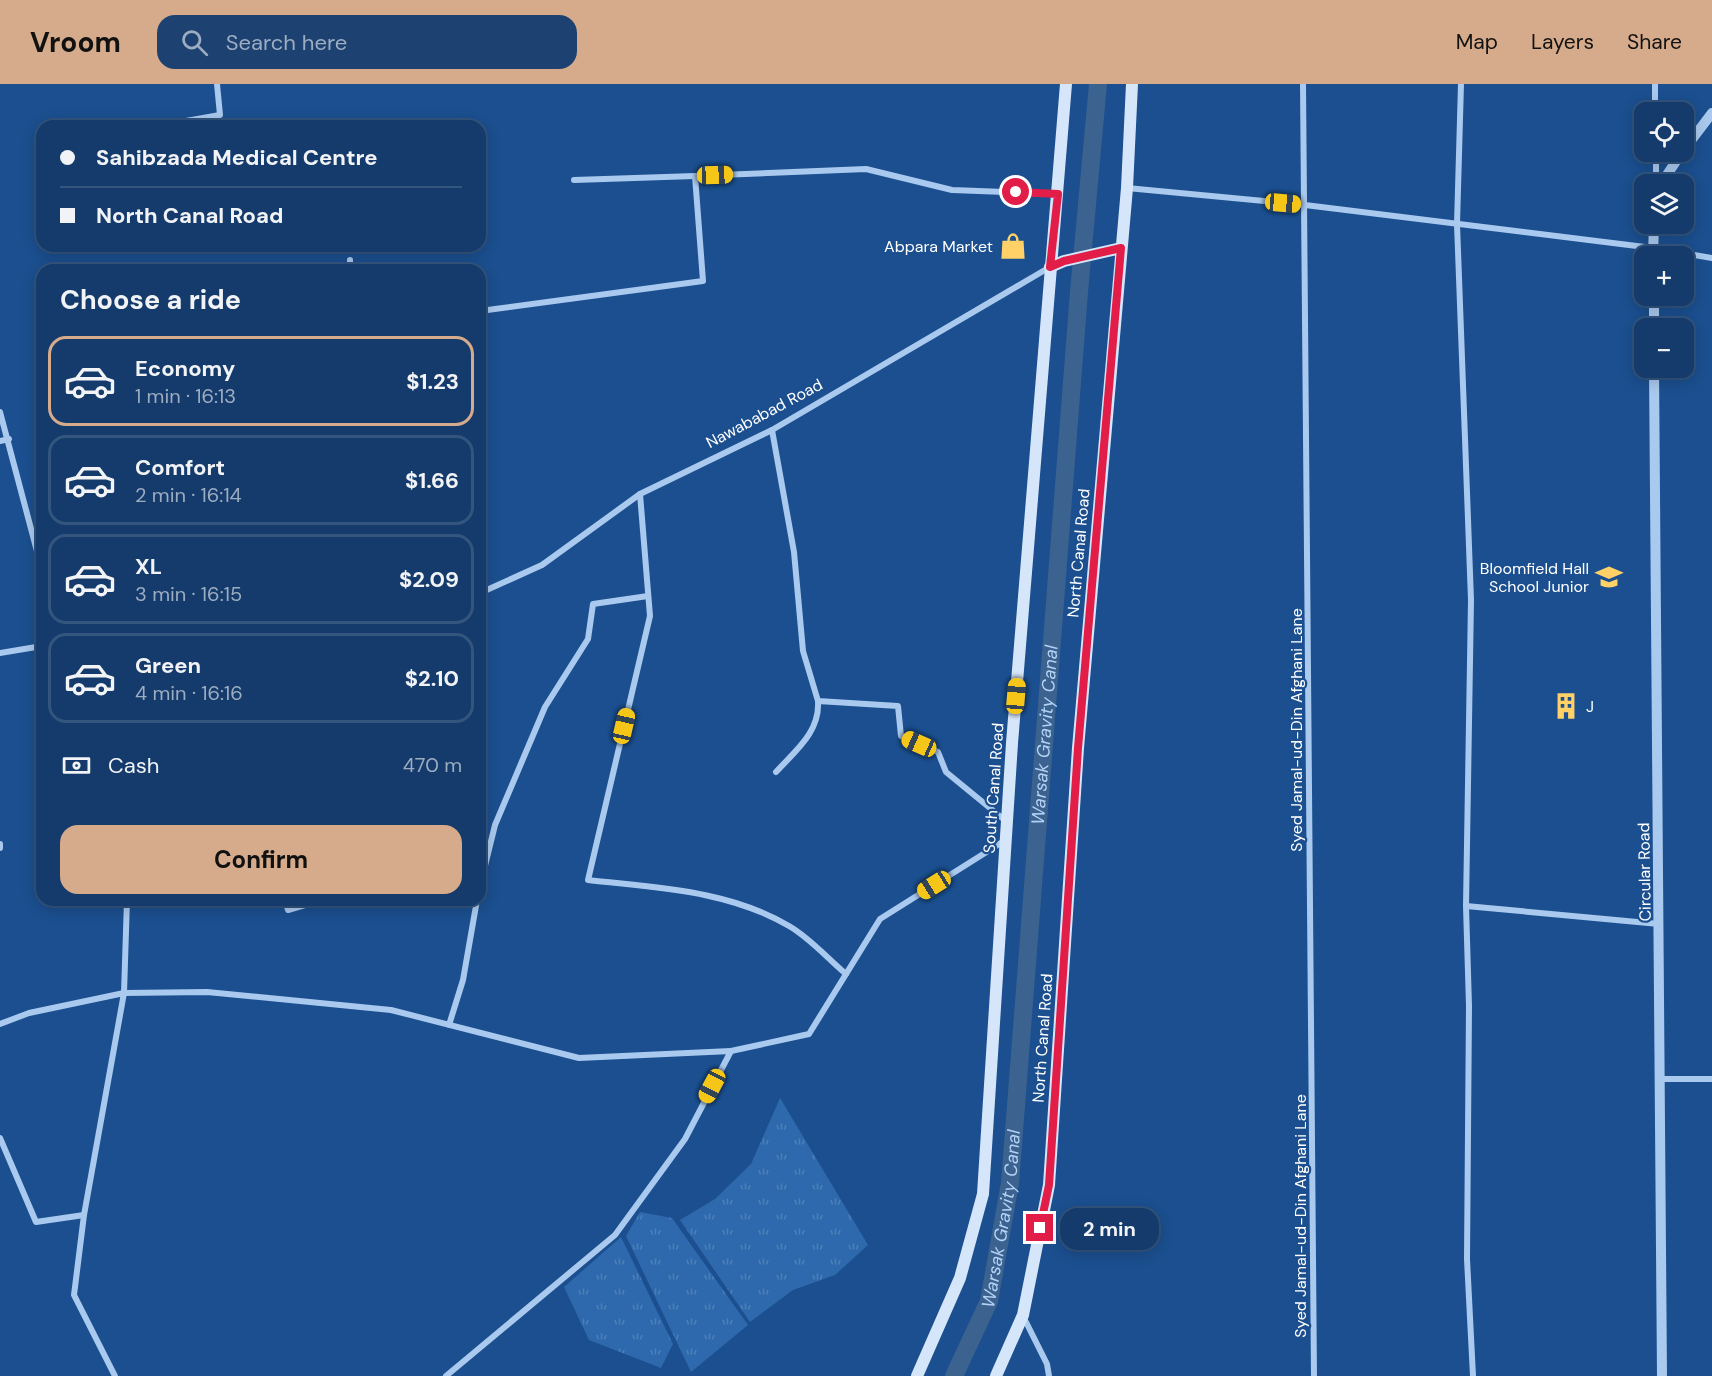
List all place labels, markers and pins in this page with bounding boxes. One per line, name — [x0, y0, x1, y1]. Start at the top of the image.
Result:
shop icon: Abpara Market — [998, 231, 1028, 261]
place label: Abpara Market — [884, 236, 993, 257]
place label: Bloomfield Hall School Junior — [1480, 558, 1589, 597]
school or university icon: Bloomfield Hall School Junior — [1594, 562, 1624, 592]
building icon: J — [1551, 691, 1581, 721]
place label: J — [1586, 696, 1594, 717]

